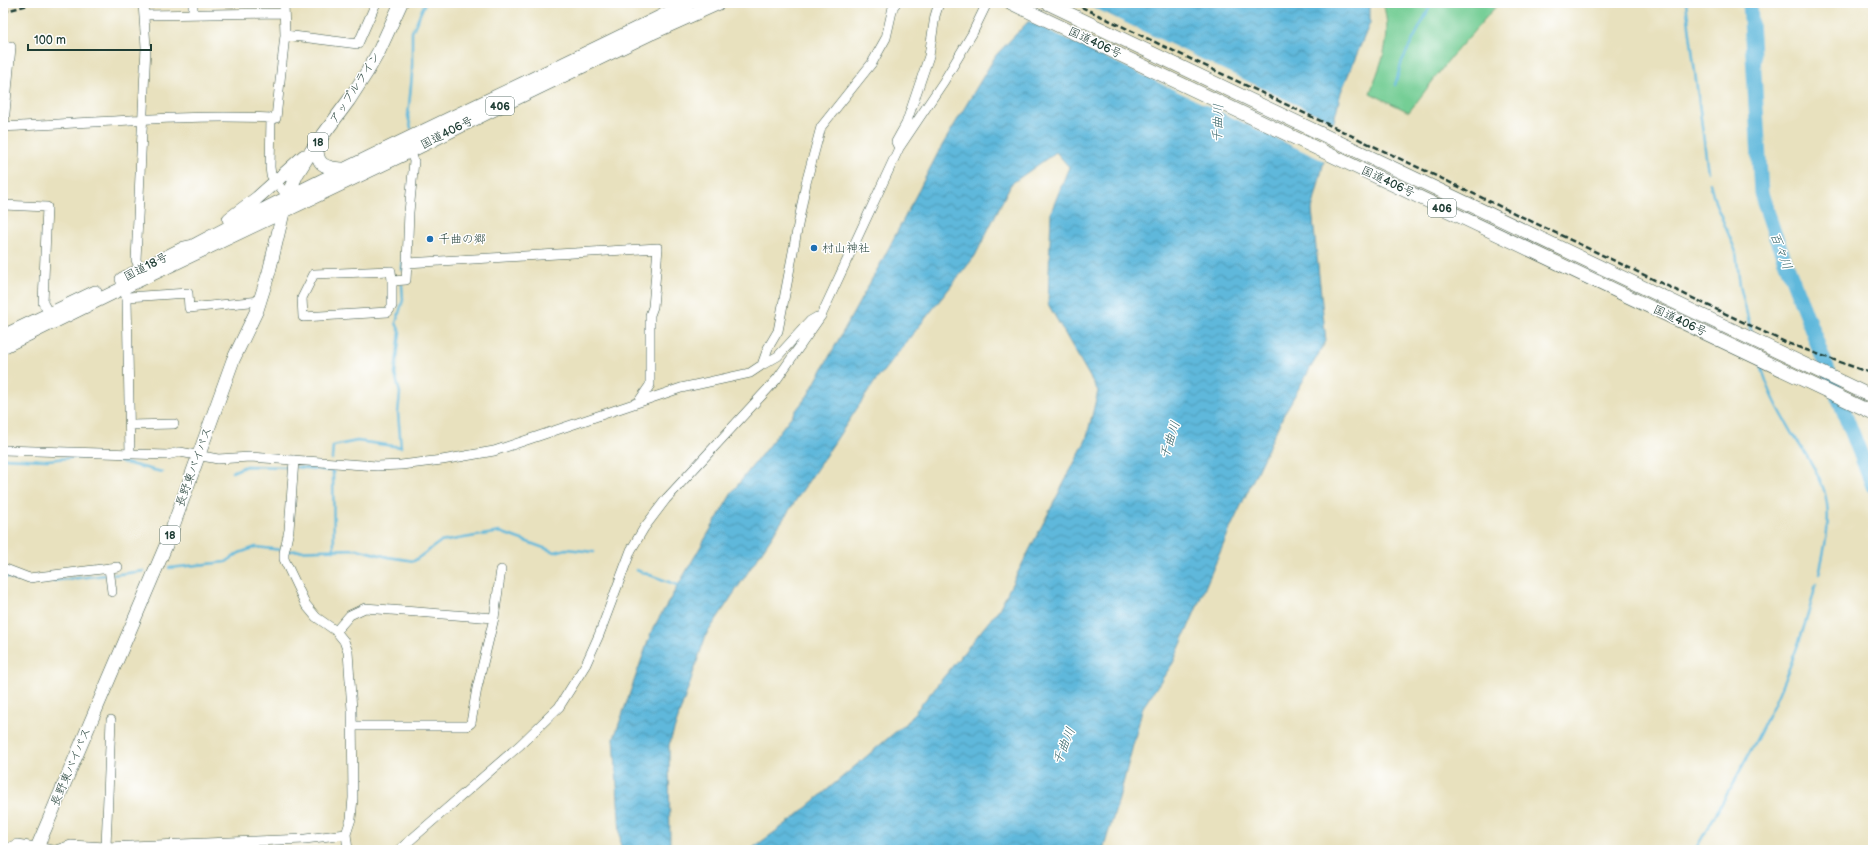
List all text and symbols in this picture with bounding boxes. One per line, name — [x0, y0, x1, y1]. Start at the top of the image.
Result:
street label: 国道406号 — [1066, 24, 1124, 62]
scale bar — [28, 26, 151, 52]
text: 100 m — [34, 33, 66, 48]
street label: アップルライン — [326, 49, 384, 127]
road number: 406 — [486, 97, 514, 115]
water label: 千曲川 — [1209, 103, 1227, 143]
street label: 国道406号 — [418, 113, 476, 153]
road number: 18 — [308, 133, 328, 151]
street label: 国道406号 — [1359, 163, 1417, 201]
road number: 406 — [1428, 199, 1456, 217]
water label: 百々川 — [1767, 230, 1795, 272]
place label: 千曲の郷 — [438, 232, 486, 247]
marker: 千曲の郷 — [425, 234, 435, 244]
place label: 村山神社 — [822, 241, 870, 256]
marker: 村山神社 — [809, 243, 819, 253]
street label: 国道18号 — [121, 250, 171, 284]
street label: 国道406号 — [1651, 302, 1709, 340]
water label: 千曲川 — [1156, 419, 1184, 461]
street label: 長野東バイパス — [173, 425, 215, 509]
road number: 18 — [160, 526, 180, 544]
water label: 千曲川 — [1049, 725, 1079, 767]
street label: 長野東バイパス — [48, 726, 94, 808]

